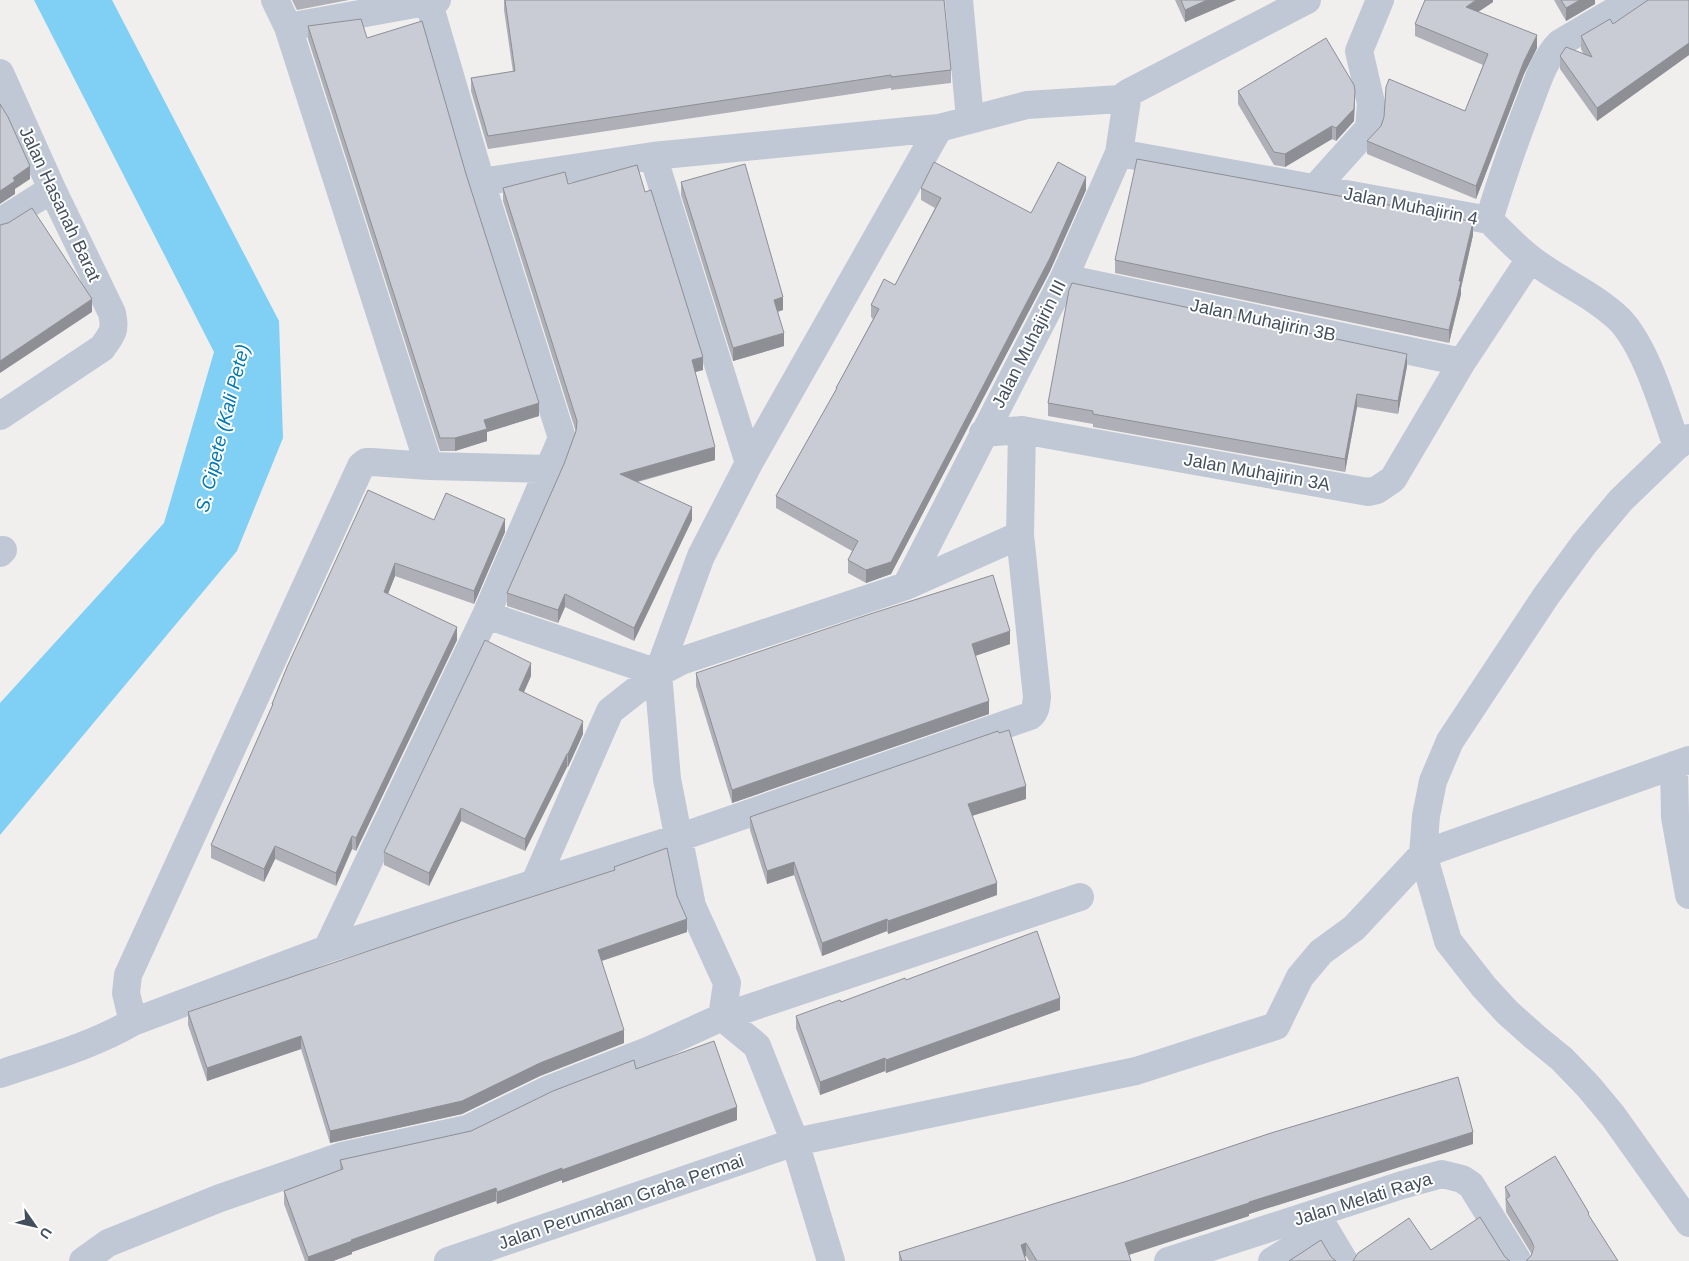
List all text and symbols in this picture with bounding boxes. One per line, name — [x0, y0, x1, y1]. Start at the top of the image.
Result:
street label: Jalan Hasanah Barat — [15, 124, 105, 284]
street label: Jalan Muhajirin 4 — [1342, 183, 1480, 229]
street label: Jalan Muhajirin III — [988, 277, 1070, 411]
street label: Jalan Muhajirin 3B — [1188, 295, 1338, 345]
water label: S. Cipete (Kali Pete) — [191, 342, 253, 514]
street label: Jalan Muhajirin 3A — [1182, 449, 1332, 495]
street label: Jalan Perumahan Graha Permai — [496, 1151, 746, 1253]
street label: Jalan Melati Raya — [1292, 1168, 1435, 1229]
north arrow — [10, 1201, 60, 1251]
text: U — [36, 1225, 55, 1242]

